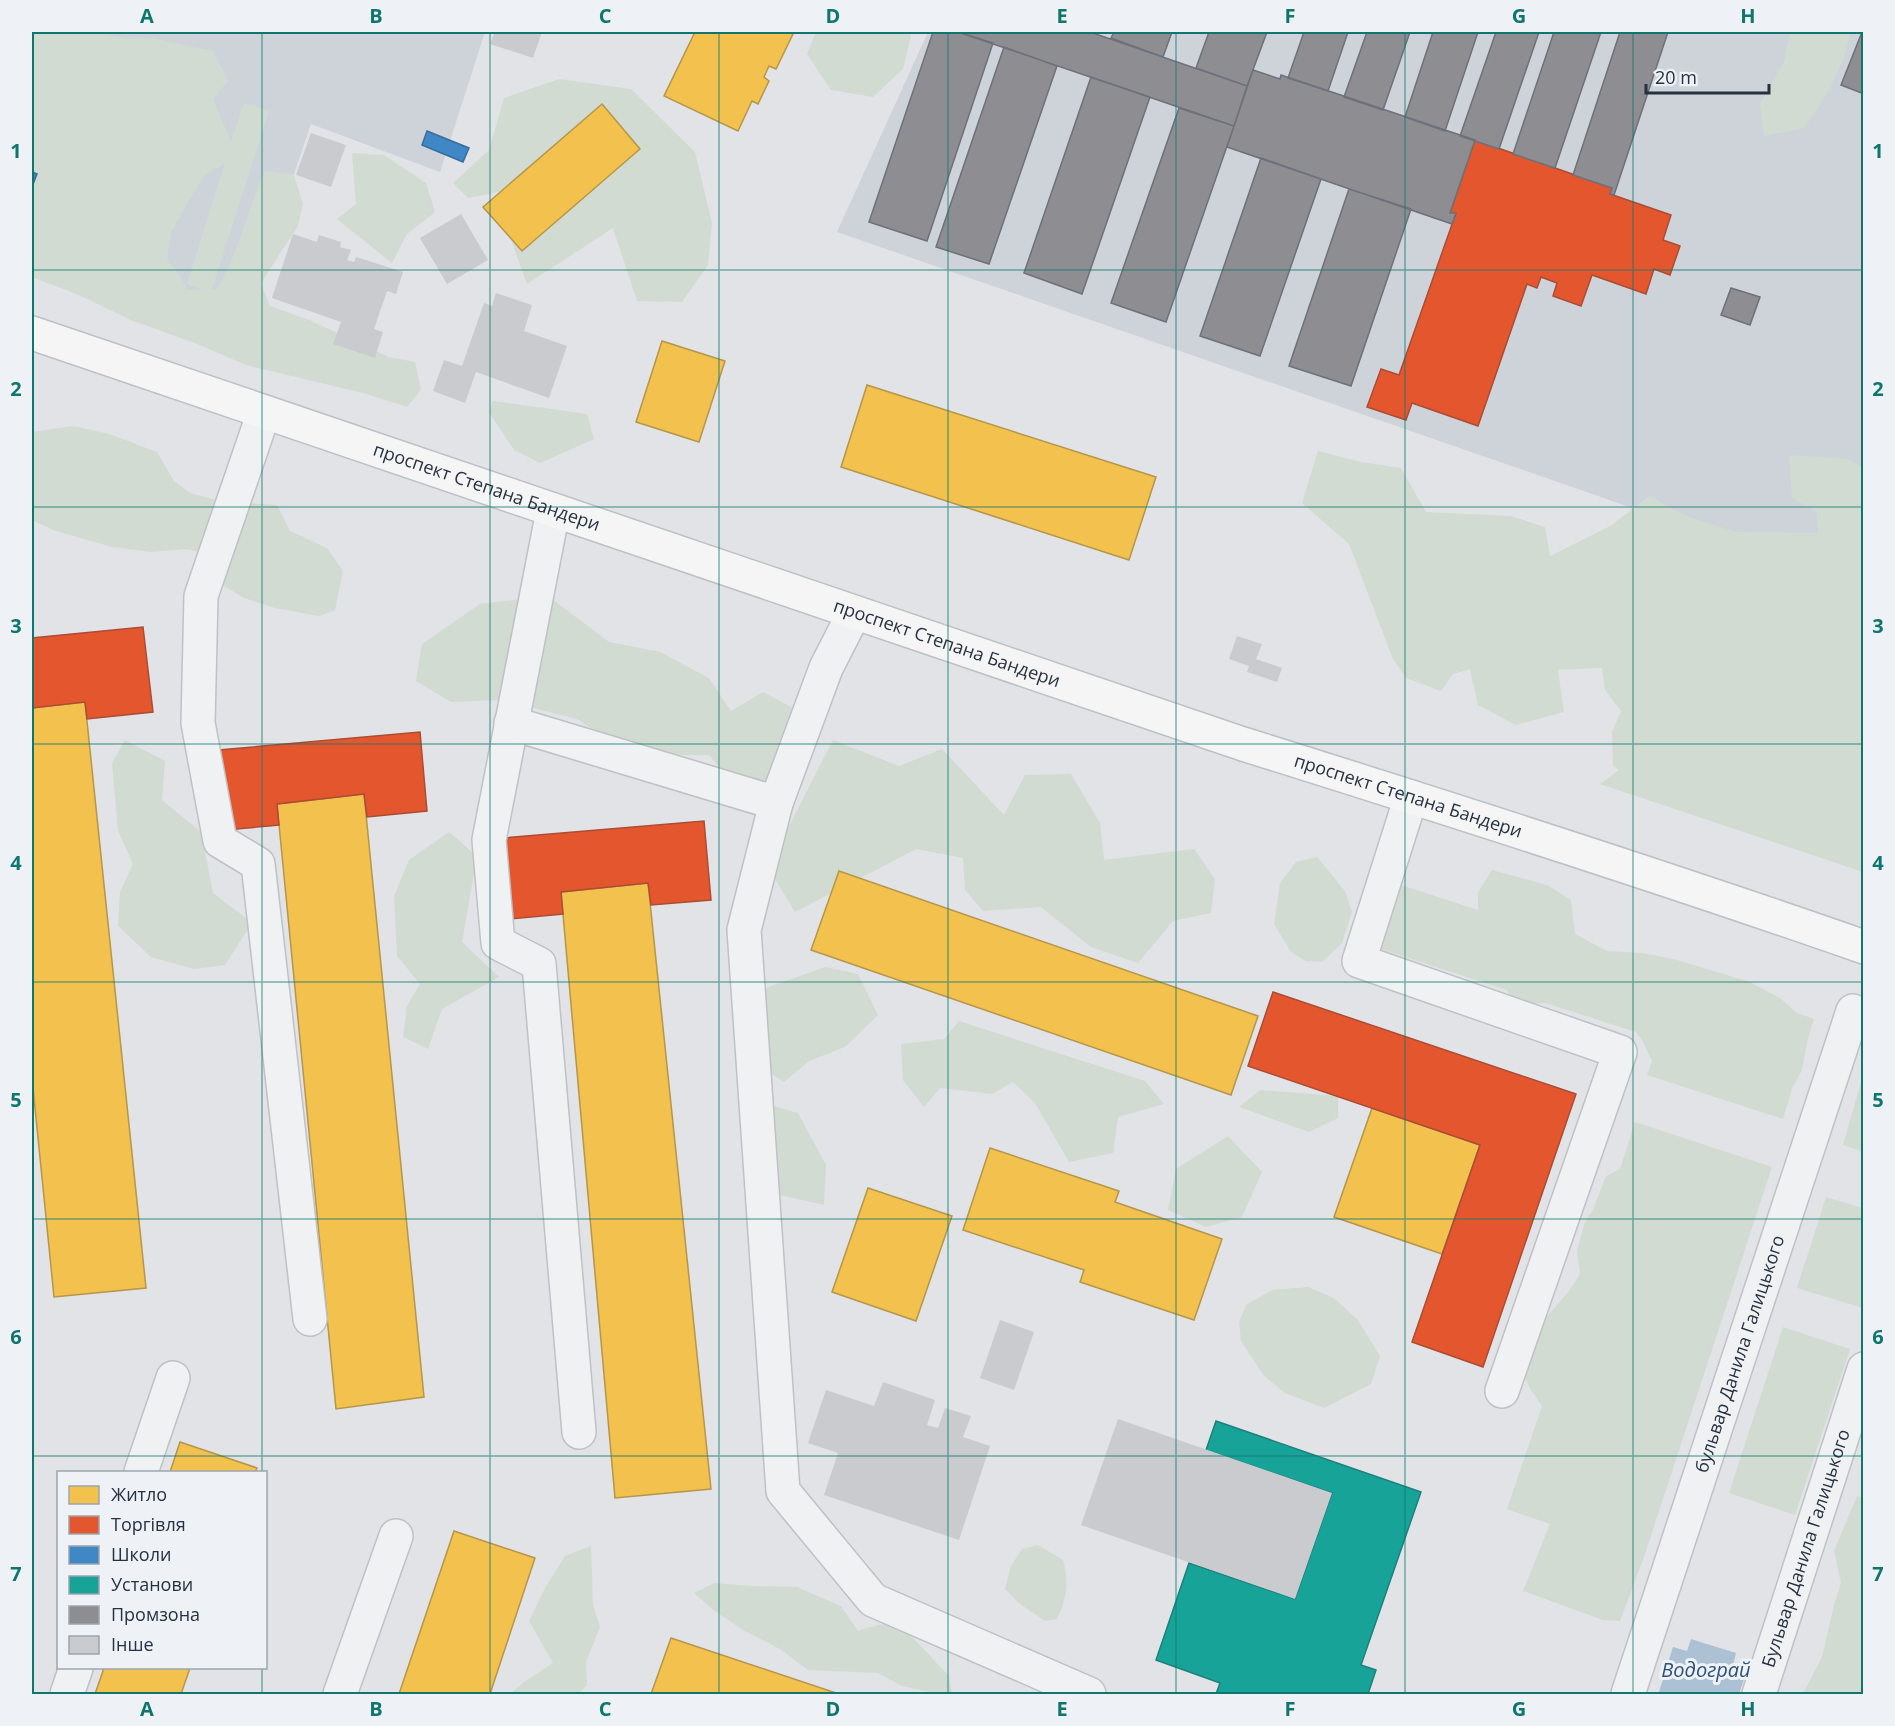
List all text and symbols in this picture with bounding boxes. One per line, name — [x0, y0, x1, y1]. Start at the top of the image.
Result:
text: A — [140, 2, 154, 29]
text: B — [369, 2, 383, 29]
text: C — [599, 2, 612, 29]
text: D — [826, 2, 840, 29]
text: E — [1056, 2, 1068, 29]
text: F — [1285, 2, 1295, 29]
text: G — [1512, 2, 1526, 29]
text: H — [1740, 2, 1756, 29]
scale bar — [1646, 57, 1769, 95]
text: 20 m — [1655, 65, 1697, 89]
text: 1 — [10, 137, 22, 164]
text: 1 — [1872, 137, 1884, 164]
text: 2 — [10, 375, 22, 402]
text: 2 — [1872, 375, 1884, 402]
street label: проспект Степана Бандери — [370, 437, 603, 536]
street label: проспект Степана Бандери — [831, 593, 1064, 692]
text: 3 — [10, 612, 22, 639]
text: 3 — [1872, 612, 1884, 639]
street label: проспект Степана Бандери — [1291, 748, 1525, 843]
text: 4 — [10, 849, 22, 876]
text: 4 — [1872, 849, 1884, 876]
text: 5 — [10, 1086, 22, 1113]
text: 5 — [1872, 1086, 1884, 1113]
street label: бульвар Данила Галицького — [1689, 1232, 1789, 1476]
text: 6 — [10, 1323, 22, 1350]
text: 6 — [1872, 1323, 1884, 1350]
street label: Бульвар Данила Галицького — [1755, 1426, 1855, 1670]
legend — [57, 1471, 267, 1669]
text: Житло — [111, 1482, 167, 1506]
text: Торгівля — [111, 1512, 186, 1536]
text: Школи — [111, 1542, 171, 1566]
text: 7 — [10, 1560, 22, 1587]
text: 7 — [1872, 1560, 1884, 1587]
text: Установи — [111, 1572, 193, 1596]
text: Промзона — [111, 1602, 200, 1626]
text: Інше — [111, 1632, 154, 1656]
water label: Водограй — [1661, 1656, 1751, 1683]
text: A — [140, 1695, 154, 1722]
text: B — [369, 1695, 383, 1722]
text: C — [599, 1695, 612, 1722]
text: D — [826, 1695, 840, 1722]
text: E — [1056, 1695, 1068, 1722]
text: F — [1285, 1695, 1295, 1722]
text: G — [1512, 1695, 1526, 1722]
text: H — [1740, 1695, 1756, 1722]

